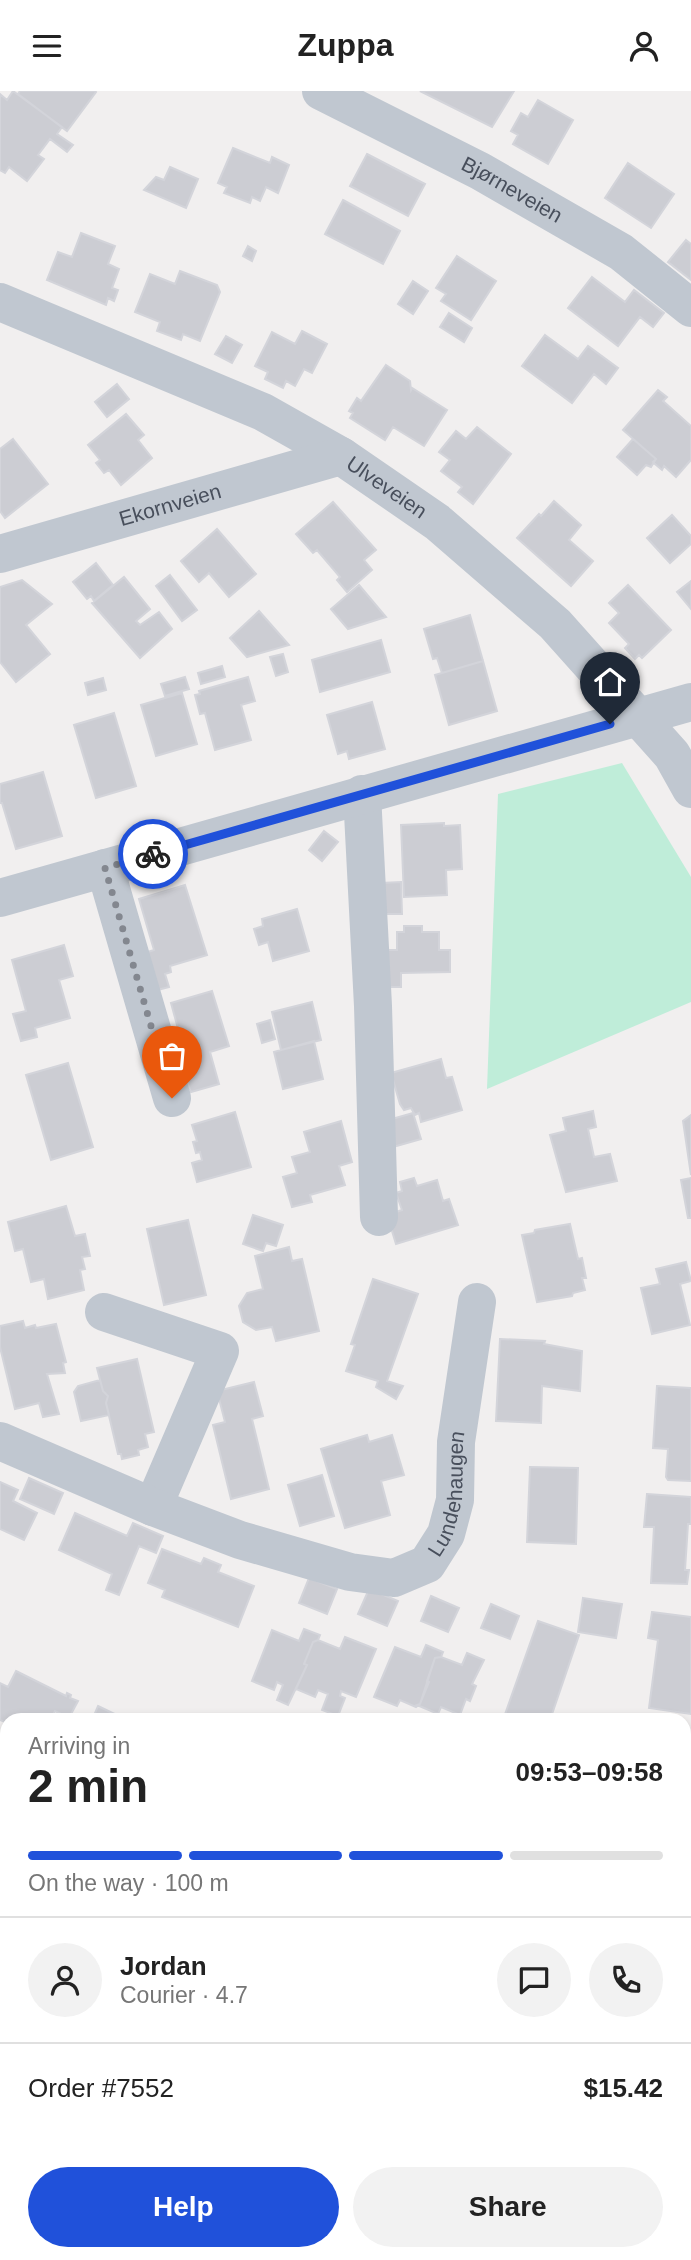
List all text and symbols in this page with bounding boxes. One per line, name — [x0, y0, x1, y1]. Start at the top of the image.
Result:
icon: menu — [28, 27, 66, 65]
text: Zuppa — [298, 27, 393, 63]
icon: person — [625, 27, 663, 65]
street label: Bjørneveien — [458, 152, 567, 227]
street label: Ulveveien — [342, 451, 431, 523]
street label: Ekornveien — [116, 479, 224, 530]
pin — [580, 652, 640, 724]
icon: home — [591, 663, 629, 701]
courier — [118, 819, 188, 889]
icon: bike — [134, 835, 172, 873]
pin — [142, 1026, 202, 1098]
icon: bag — [153, 1037, 191, 1075]
street label: Lundehaugen — [423, 1429, 469, 1560]
text: Arriving in — [28, 1733, 130, 1759]
text: 09:53–09:58 — [516, 1757, 663, 1787]
text: 2 min — [28, 1760, 148, 1812]
text: On the way · 100 m — [28, 1870, 229, 1896]
button: person — [28, 1943, 102, 2017]
button: chat — [497, 1943, 571, 2017]
button: phone — [589, 1943, 663, 2017]
text: Jordan — [120, 1951, 207, 1981]
text: Courier · 4.7 — [120, 1982, 248, 2008]
text: Order #7552 — [28, 2073, 174, 2103]
text: $15.42 — [583, 2073, 663, 2103]
button: Help — [28, 2167, 339, 2247]
button: Share — [353, 2167, 663, 2247]

